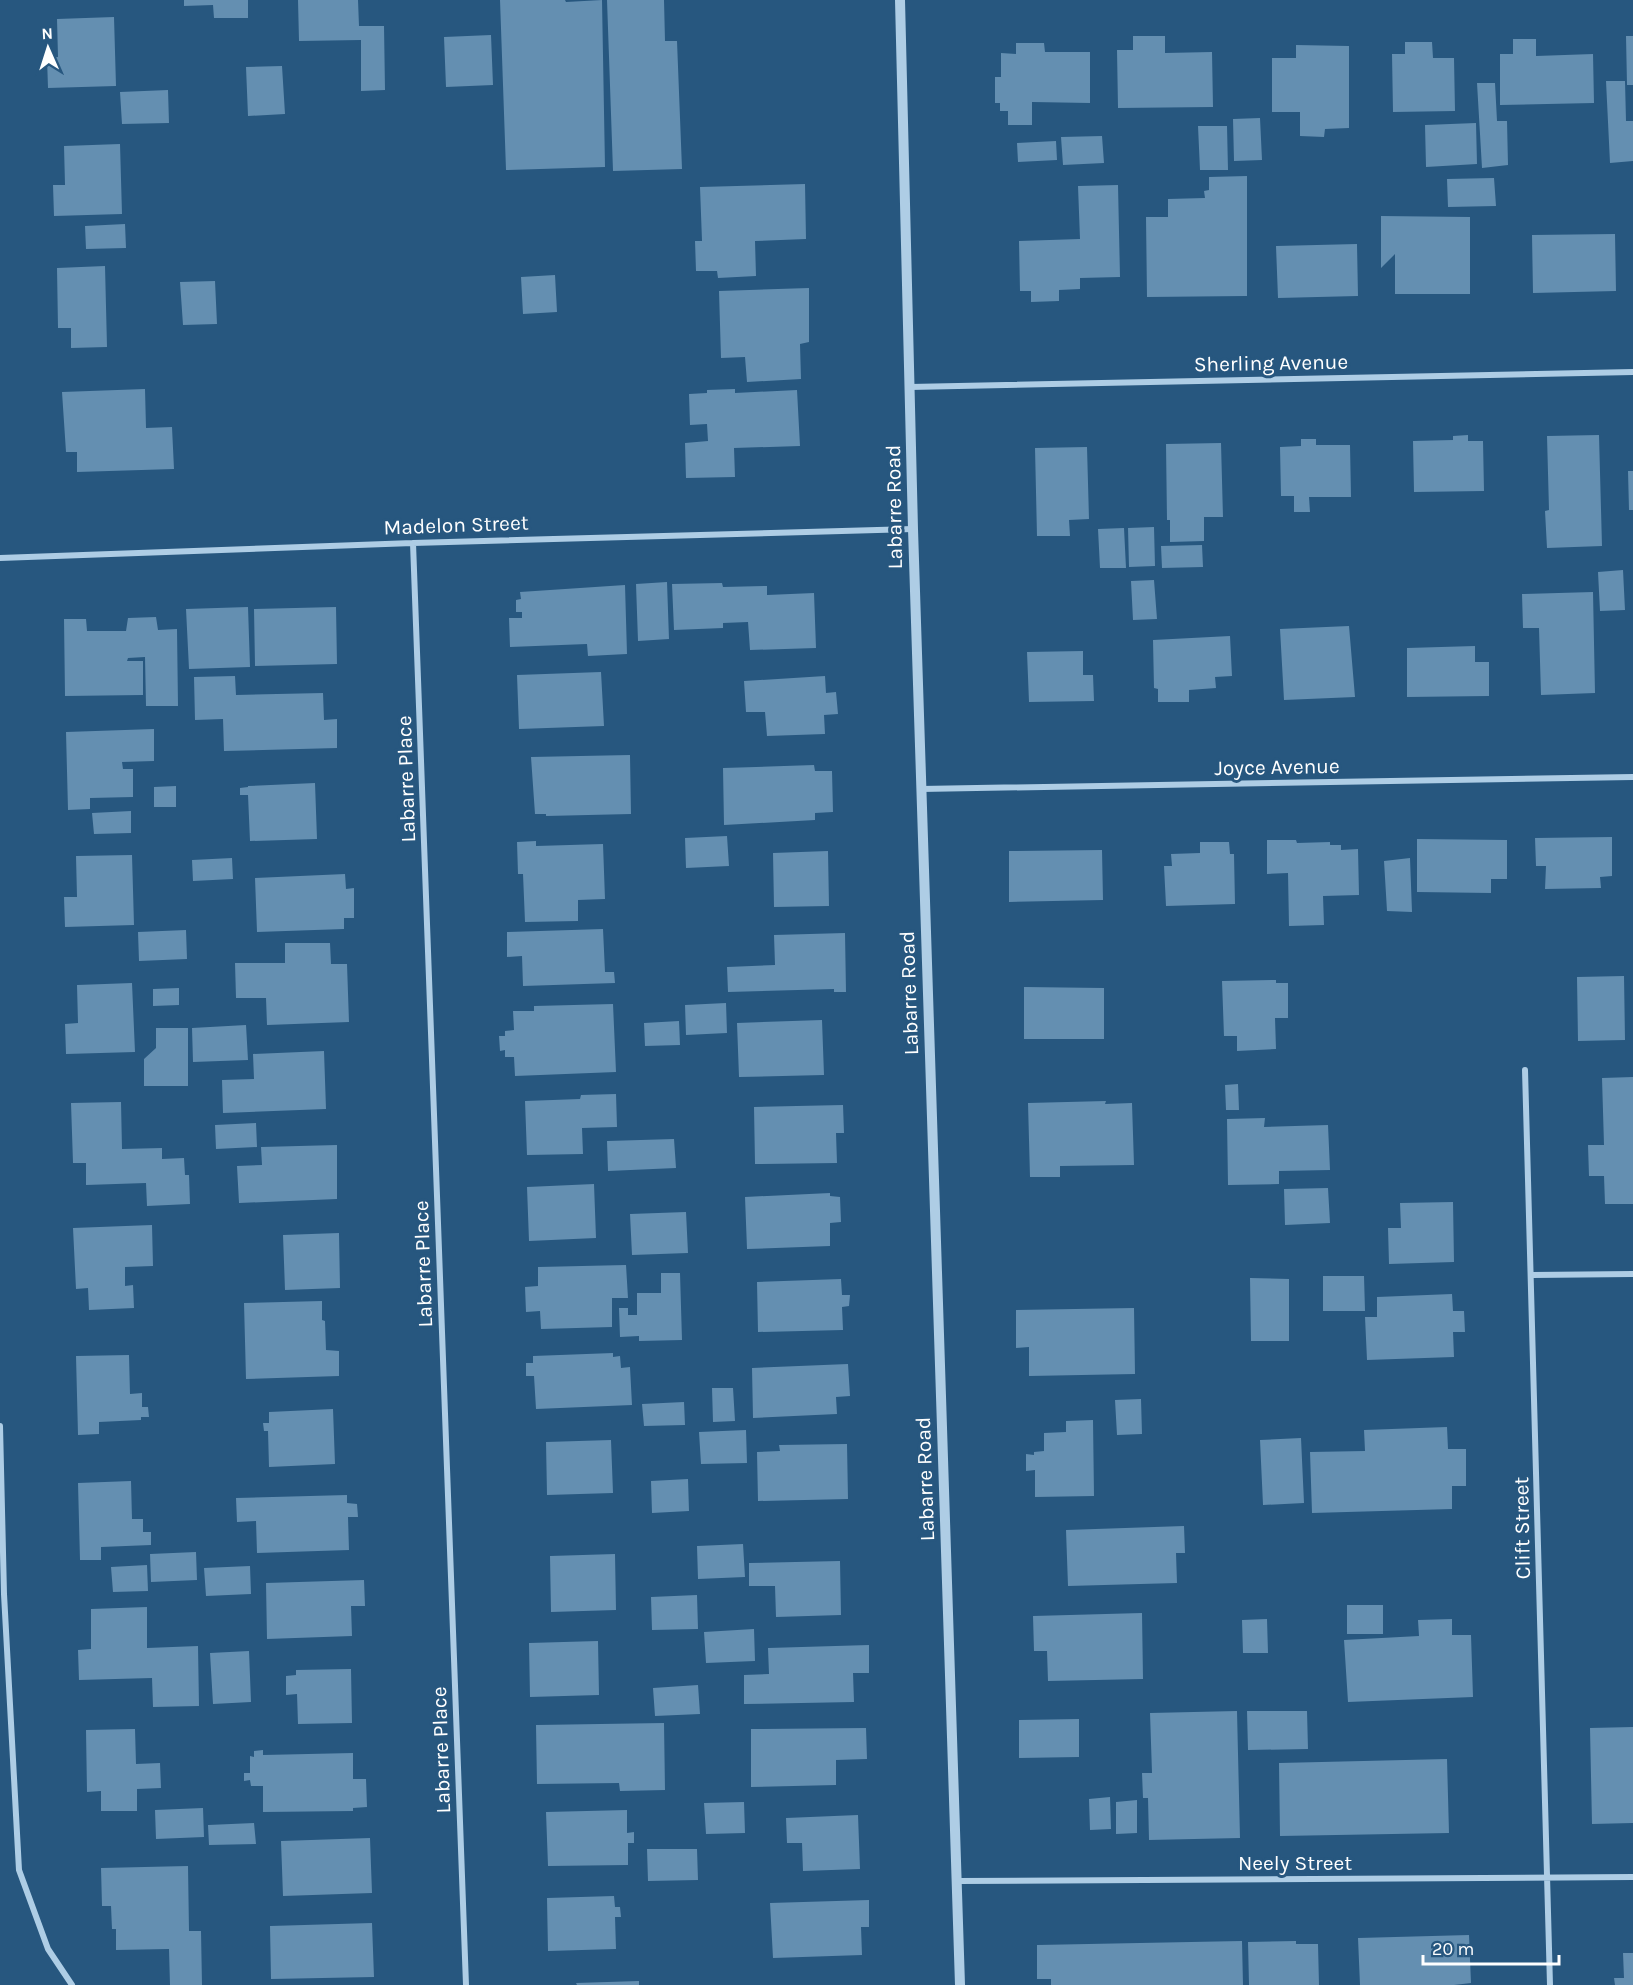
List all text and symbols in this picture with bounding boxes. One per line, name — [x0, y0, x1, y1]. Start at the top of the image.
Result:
north arrow — [18, 18, 78, 78]
text: N — [41, 24, 53, 43]
street label: Sherling Avenue — [1194, 350, 1348, 376]
street label: Labarre Road — [881, 444, 907, 570]
street label: Madelon Street — [383, 510, 529, 540]
street label: Labarre Place — [392, 715, 420, 843]
street label: Joyce Avenue — [1214, 754, 1340, 780]
street label: Labarre Road — [895, 930, 923, 1056]
street label: Labarre Place — [409, 1200, 437, 1328]
street label: Labarre Road — [911, 1416, 939, 1542]
street label: Clift Street — [1509, 1476, 1535, 1580]
street label: Labarre Place — [427, 1686, 455, 1814]
street label: Neely Street — [1238, 1851, 1352, 1875]
scale bar — [1423, 1928, 1560, 1966]
text: 20 m — [1432, 1938, 1474, 1960]

